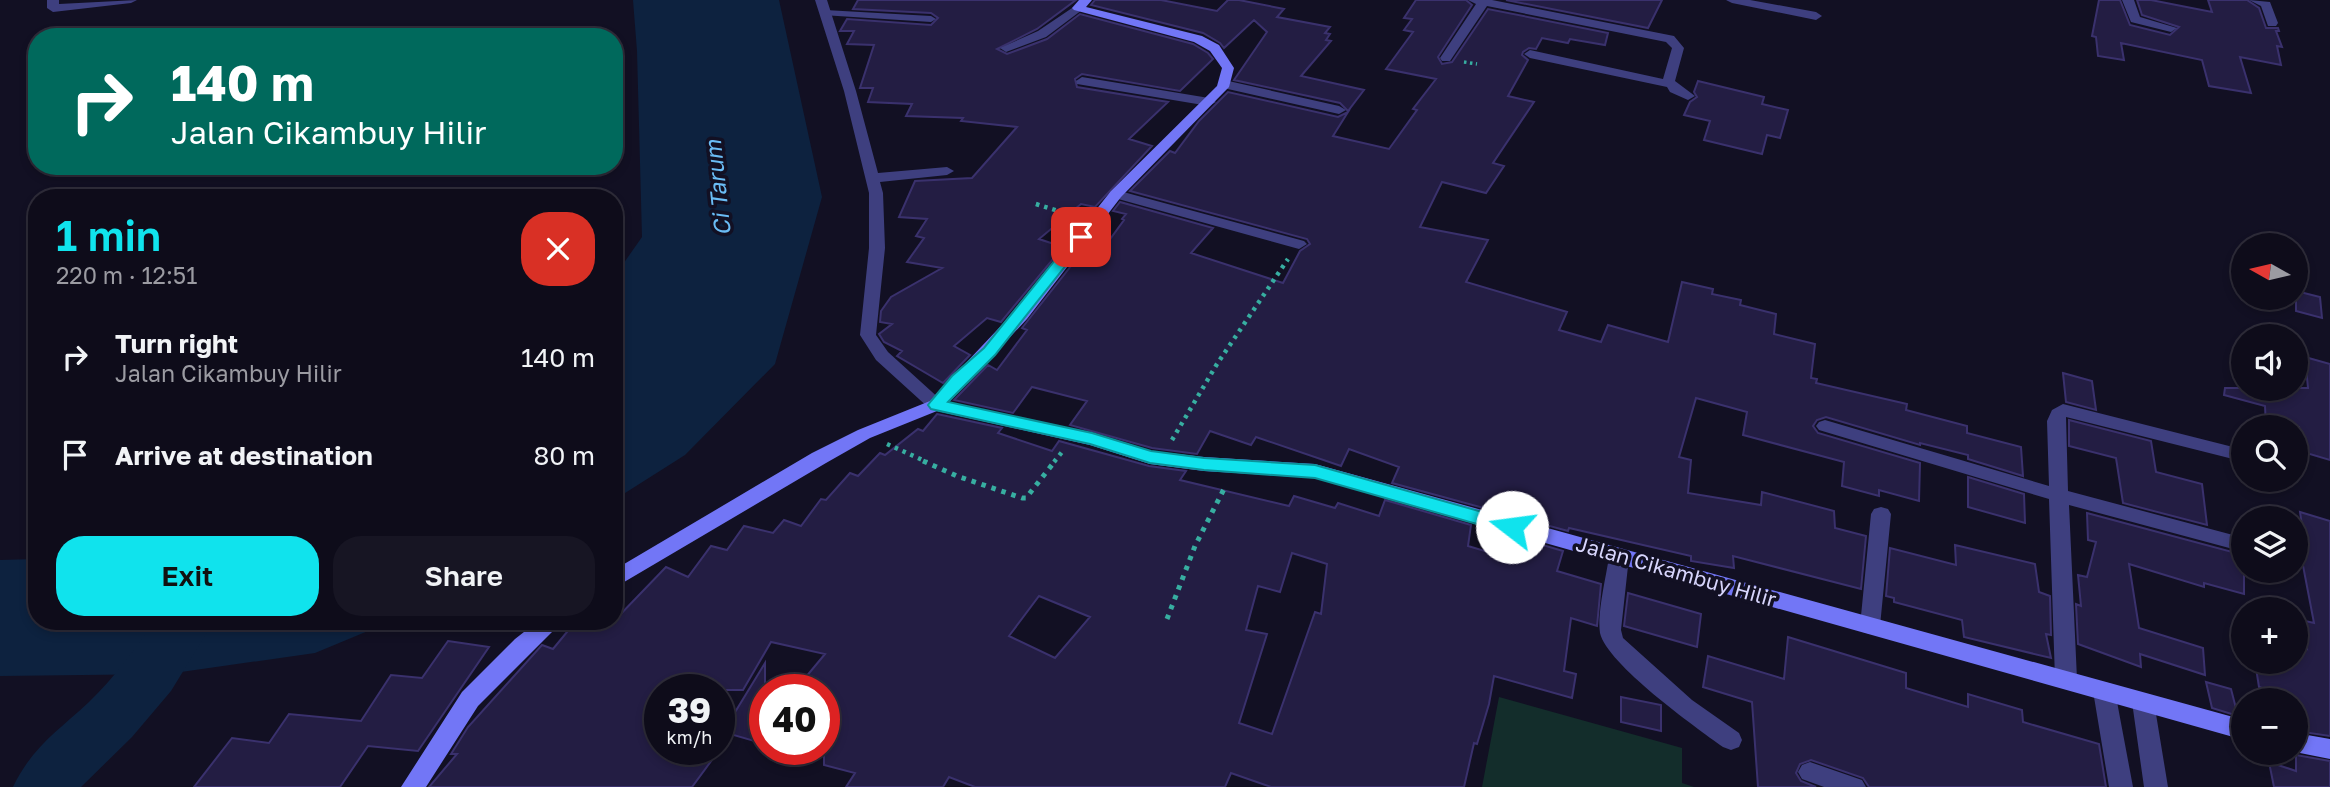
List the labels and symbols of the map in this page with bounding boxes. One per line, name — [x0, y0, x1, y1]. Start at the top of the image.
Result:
water label: Ci Tarum — [698, 137, 736, 237]
pin — [1051, 207, 1111, 267]
north arrow — [2231, 233, 2308, 310]
position arrow — [1475, 490, 1549, 564]
street label: Jalan Cikambuy Hilir — [1573, 530, 1779, 612]
speed limit sign: 40 — [749, 674, 840, 765]

